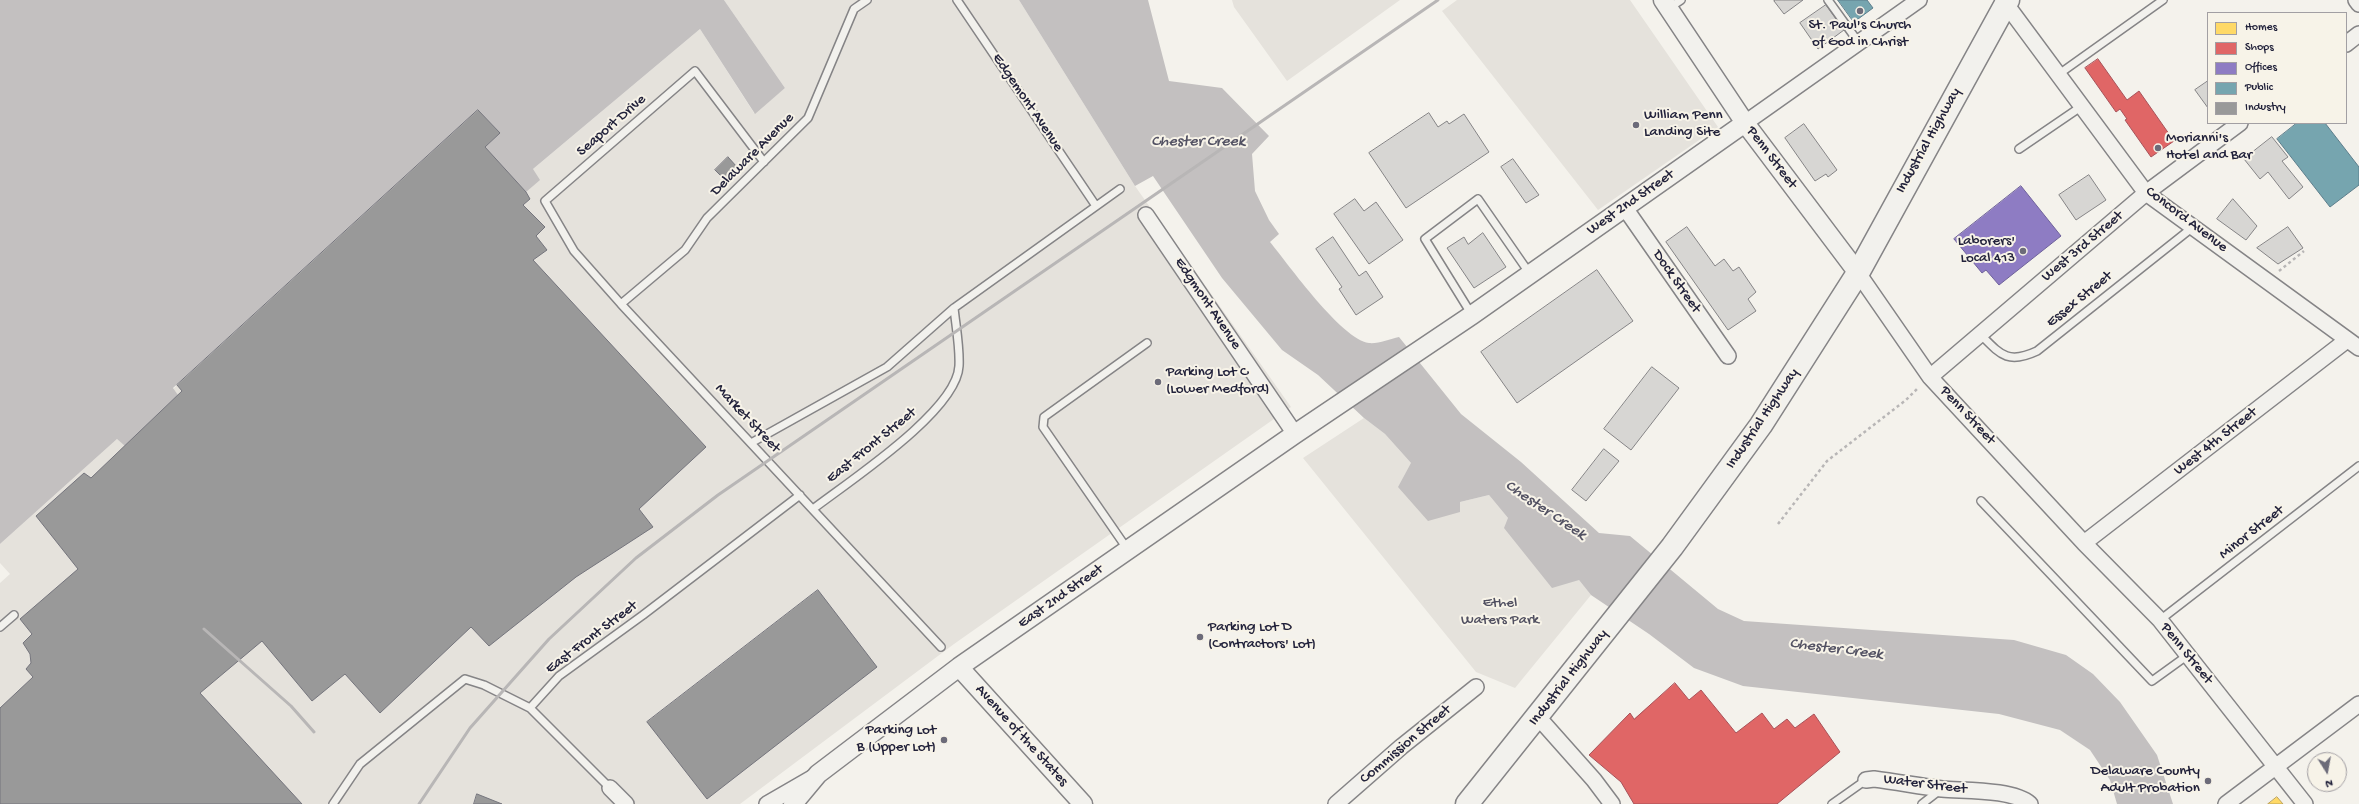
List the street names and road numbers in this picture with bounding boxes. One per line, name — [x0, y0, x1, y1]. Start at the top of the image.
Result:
street label: Edgemont Avenue — [987, 50, 1067, 156]
street label: Industrial Highway — [1893, 85, 1965, 197]
street label: Seaport Drive — [574, 91, 650, 161]
street label: Delaware Avenue — [707, 109, 799, 201]
street label: Penn Street — [1742, 123, 1800, 193]
street label: West 2nd Street — [1584, 166, 1678, 240]
street label: Concord Avenue — [2141, 183, 2231, 257]
street label: West 3rd Street — [2038, 208, 2128, 286]
street label: Dock Street — [1648, 247, 1704, 317]
street label: Edgmont Avenue — [1170, 255, 1244, 353]
street label: Essex Street — [2043, 268, 2117, 332]
street label: Industrial Highway — [1723, 365, 1803, 473]
street label: Market Street — [710, 381, 784, 457]
street label: Penn Street — [1935, 383, 1999, 449]
street label: East Front Street — [823, 404, 921, 488]
street label: West 4th Street — [2171, 404, 2261, 480]
street label: Minor Street — [2216, 502, 2288, 564]
street label: East 2nd Street — [1015, 561, 1107, 633]
street label: East Front Street — [542, 598, 642, 678]
street label: Penn Street — [2156, 620, 2216, 688]
street label: Industrial Highway — [1526, 626, 1612, 730]
street label: Avenue of the States — [971, 681, 1071, 791]
street label: Commission Street — [1357, 702, 1455, 788]
street label: Water Street — [1882, 771, 1968, 799]

